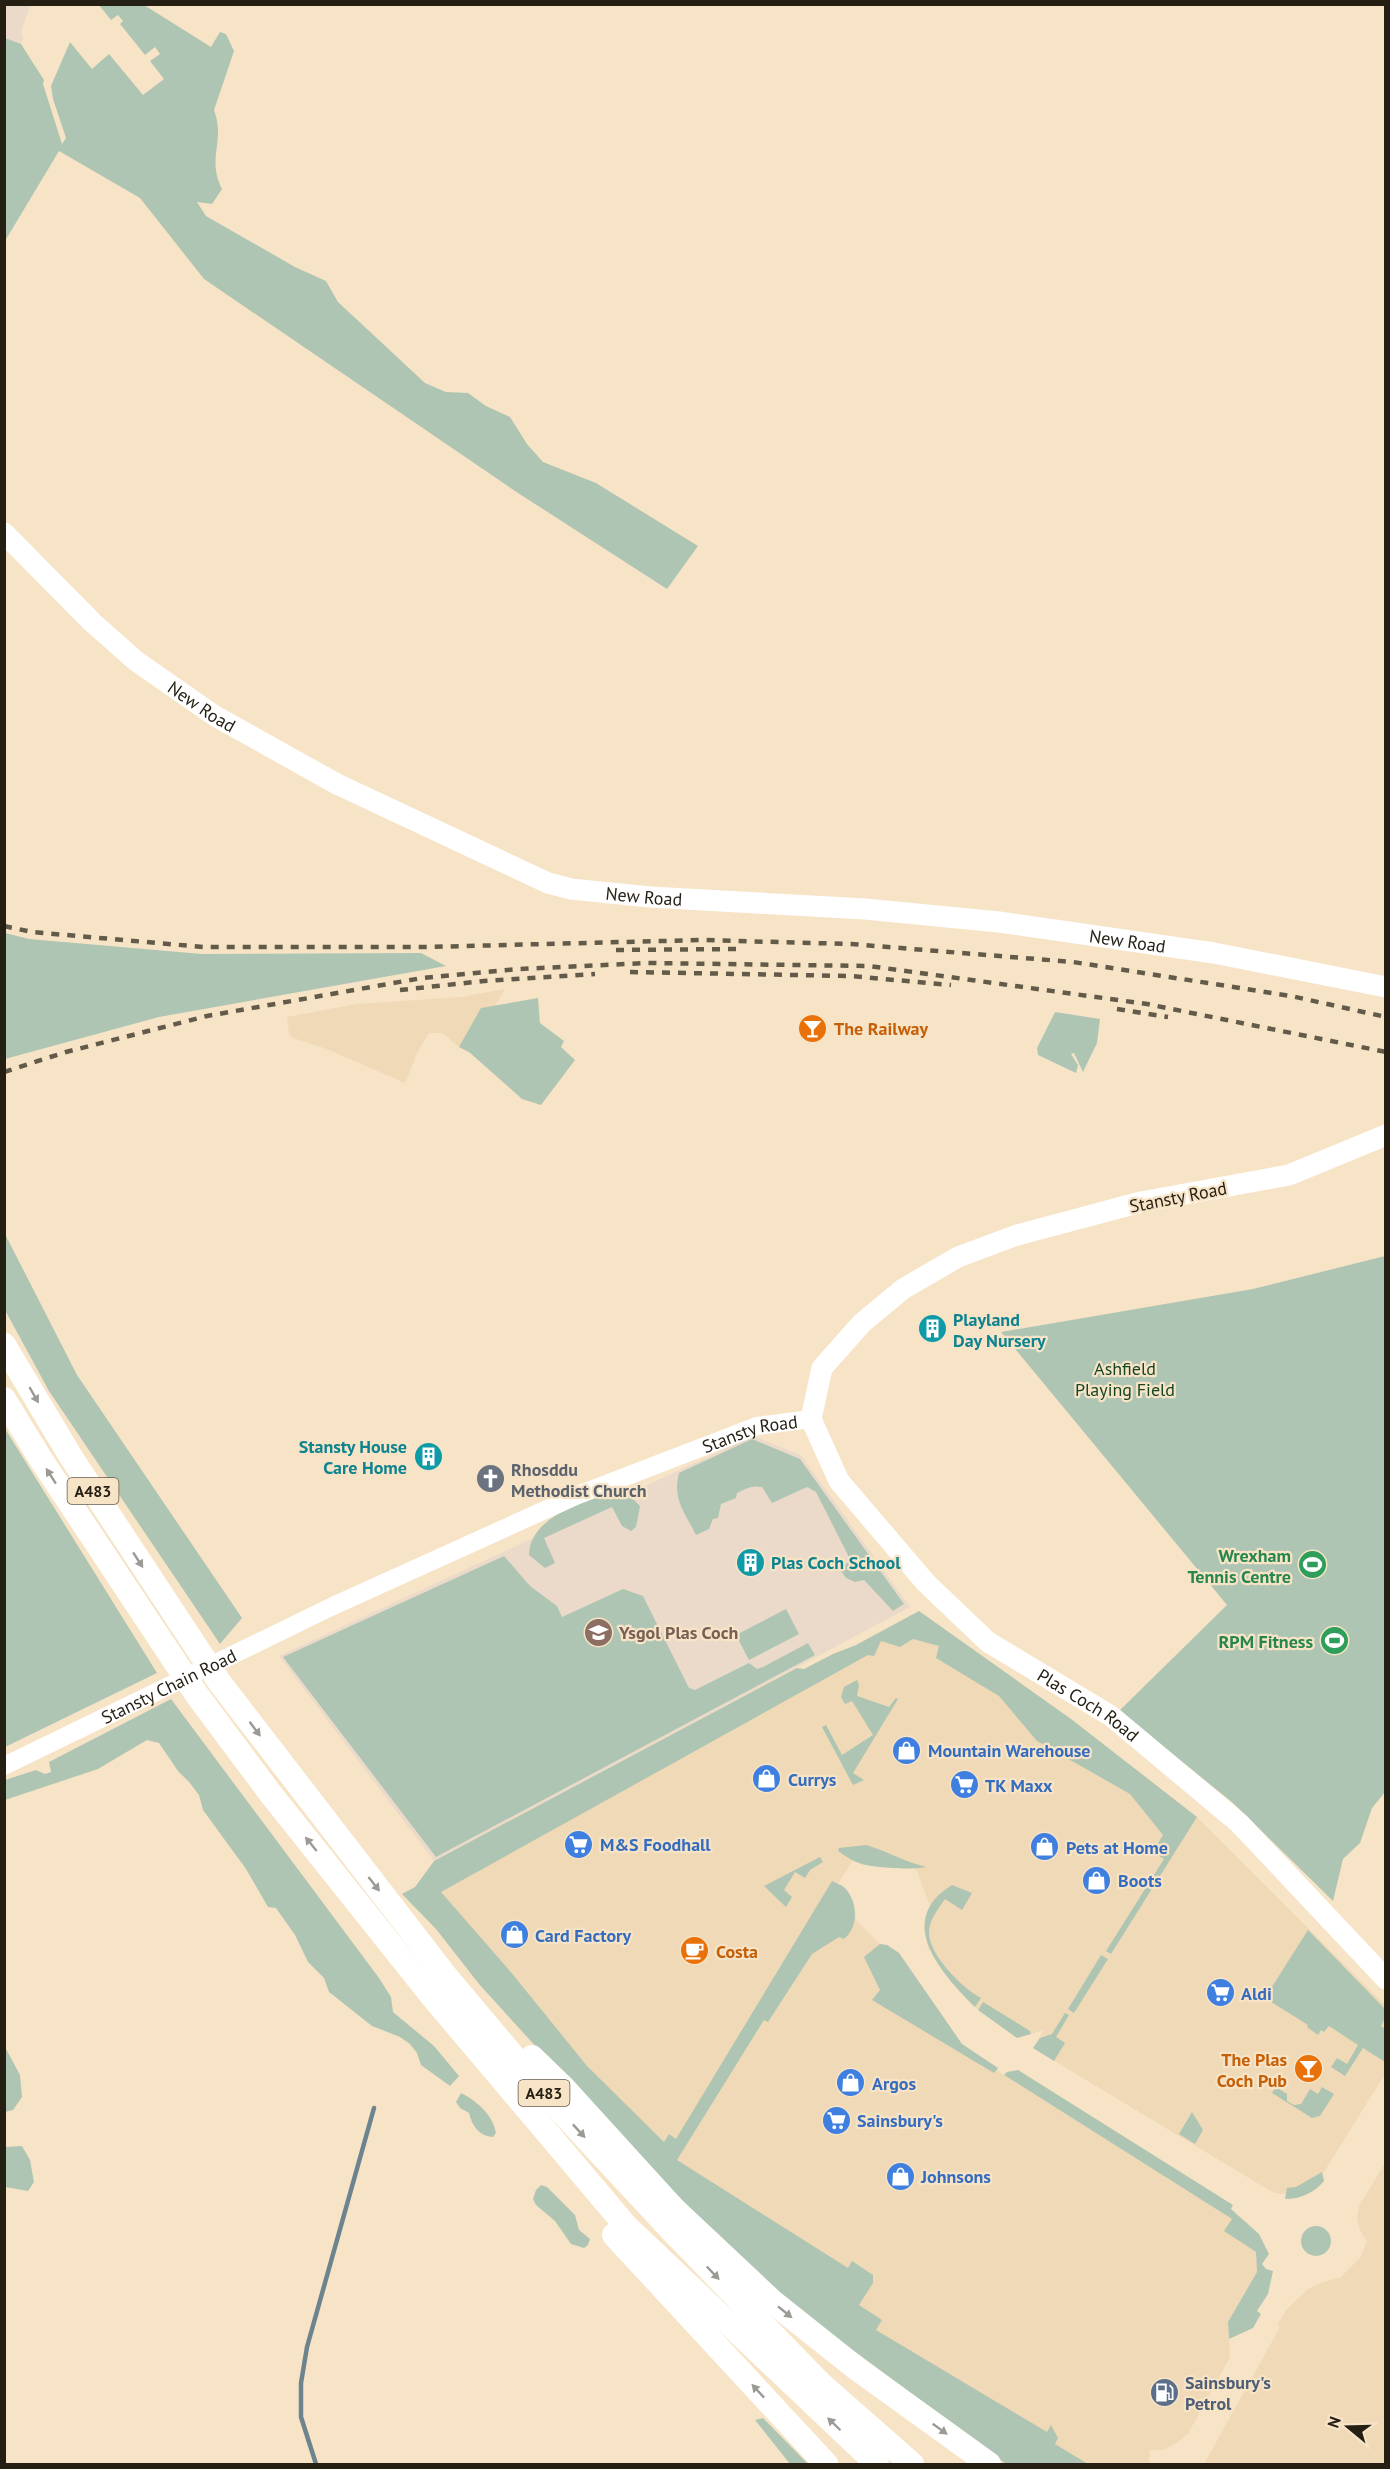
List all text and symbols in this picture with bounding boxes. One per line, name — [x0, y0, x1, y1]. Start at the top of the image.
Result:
street label: New Road — [164, 675, 240, 737]
street label: New Road — [605, 881, 683, 910]
street label: New Road — [1088, 924, 1167, 957]
bar icon: The Railway — [797, 1012, 829, 1044]
place label: The Railway — [834, 1017, 929, 1040]
street label: Stansty Road — [1127, 1176, 1229, 1218]
place label: Playland Day Nursery — [953, 1308, 1046, 1352]
building icon: Playland Day Nursery — [916, 1313, 948, 1345]
park label: Ashfield Playing Field — [1075, 1357, 1175, 1401]
one-way arrow — [29, 1387, 39, 1404]
street label: Stansty Road — [699, 1409, 799, 1458]
place label: Stansty House Care Home — [299, 1435, 407, 1479]
building icon: Stansty House Care Home — [412, 1440, 444, 1472]
place label: Rhosddu Methodist Church — [511, 1458, 647, 1502]
church icon: Rhosddu Methodist Church — [474, 1463, 506, 1495]
one-way arrow — [46, 1467, 57, 1484]
road number: A483 — [68, 1478, 118, 1504]
place label: Wrexham Tennis Centre — [1187, 1544, 1291, 1588]
building icon: Plas Coch School — [734, 1546, 766, 1578]
sports icon: Wrexham Tennis Centre — [1296, 1549, 1328, 1581]
place label: Plas Coch School — [771, 1551, 901, 1574]
one-way arrow — [132, 1552, 143, 1568]
school or university icon: Ysgol Plas Coch — [582, 1616, 614, 1648]
place label: Ysgol Plas Coch — [618, 1621, 738, 1644]
sports icon: RPM Fitness — [1318, 1625, 1350, 1657]
place label: RPM Fitness — [1219, 1630, 1313, 1653]
street label: Stansty Chain Road — [97, 1643, 240, 1729]
street label: Plas Coch Road — [1033, 1663, 1144, 1746]
one-way arrow — [249, 1722, 261, 1737]
shop icon: Mountain Warehouse — [891, 1734, 923, 1766]
place label: Mountain Warehouse — [928, 1739, 1090, 1762]
shop icon: Currys — [751, 1763, 783, 1795]
place label: Currys — [788, 1768, 837, 1791]
supermarket icon: TK Maxx — [948, 1769, 980, 1801]
place label: TK Maxx — [985, 1774, 1053, 1797]
supermarket icon: M&S Foodhall — [563, 1828, 595, 1860]
shop icon: Pets at Home — [1029, 1831, 1061, 1863]
place label: M&S Foodhall — [600, 1833, 711, 1856]
one-way arrow — [304, 1836, 317, 1852]
place label: Pets at Home — [1066, 1836, 1168, 1859]
shop icon: Boots — [1081, 1864, 1113, 1896]
place label: Boots — [1118, 1869, 1162, 1892]
one-way arrow — [368, 1876, 380, 1891]
shop icon: Card Factory — [498, 1919, 530, 1951]
place label: Card Factory — [535, 1924, 631, 1947]
cafe icon: Costa — [679, 1935, 711, 1967]
place label: Costa — [716, 1940, 758, 1963]
supermarket icon: Aldi — [1204, 1977, 1236, 2009]
place label: Aldi — [1241, 1982, 1272, 2005]
place label: The Plas Coch Pub — [1217, 2048, 1287, 2092]
bar icon: The Plas Coch Pub — [1292, 2053, 1324, 2085]
shop icon: Argos — [835, 2067, 867, 2099]
place label: Argos — [872, 2072, 917, 2095]
road number: A483 — [518, 2080, 570, 2106]
supermarket icon: Sainsbury's — [820, 2104, 852, 2136]
place label: Sainsbury's — [857, 2109, 943, 2132]
one-way arrow — [572, 2123, 586, 2138]
shop icon: Johnsons — [884, 2160, 916, 2192]
place label: Johnsons — [920, 2165, 991, 2188]
one-way arrow — [705, 2265, 719, 2279]
one-way arrow — [777, 2305, 793, 2318]
place label: Sainsbury's Petrol — [1185, 2371, 1271, 2415]
fuel station icon: Sainsbury's Petrol — [1148, 2376, 1180, 2408]
one-way arrow — [751, 2383, 765, 2398]
north arrow — [1318, 2397, 1378, 2457]
text: N — [1323, 2414, 1345, 2430]
one-way arrow — [827, 2417, 842, 2431]
one-way arrow — [932, 2423, 948, 2435]

